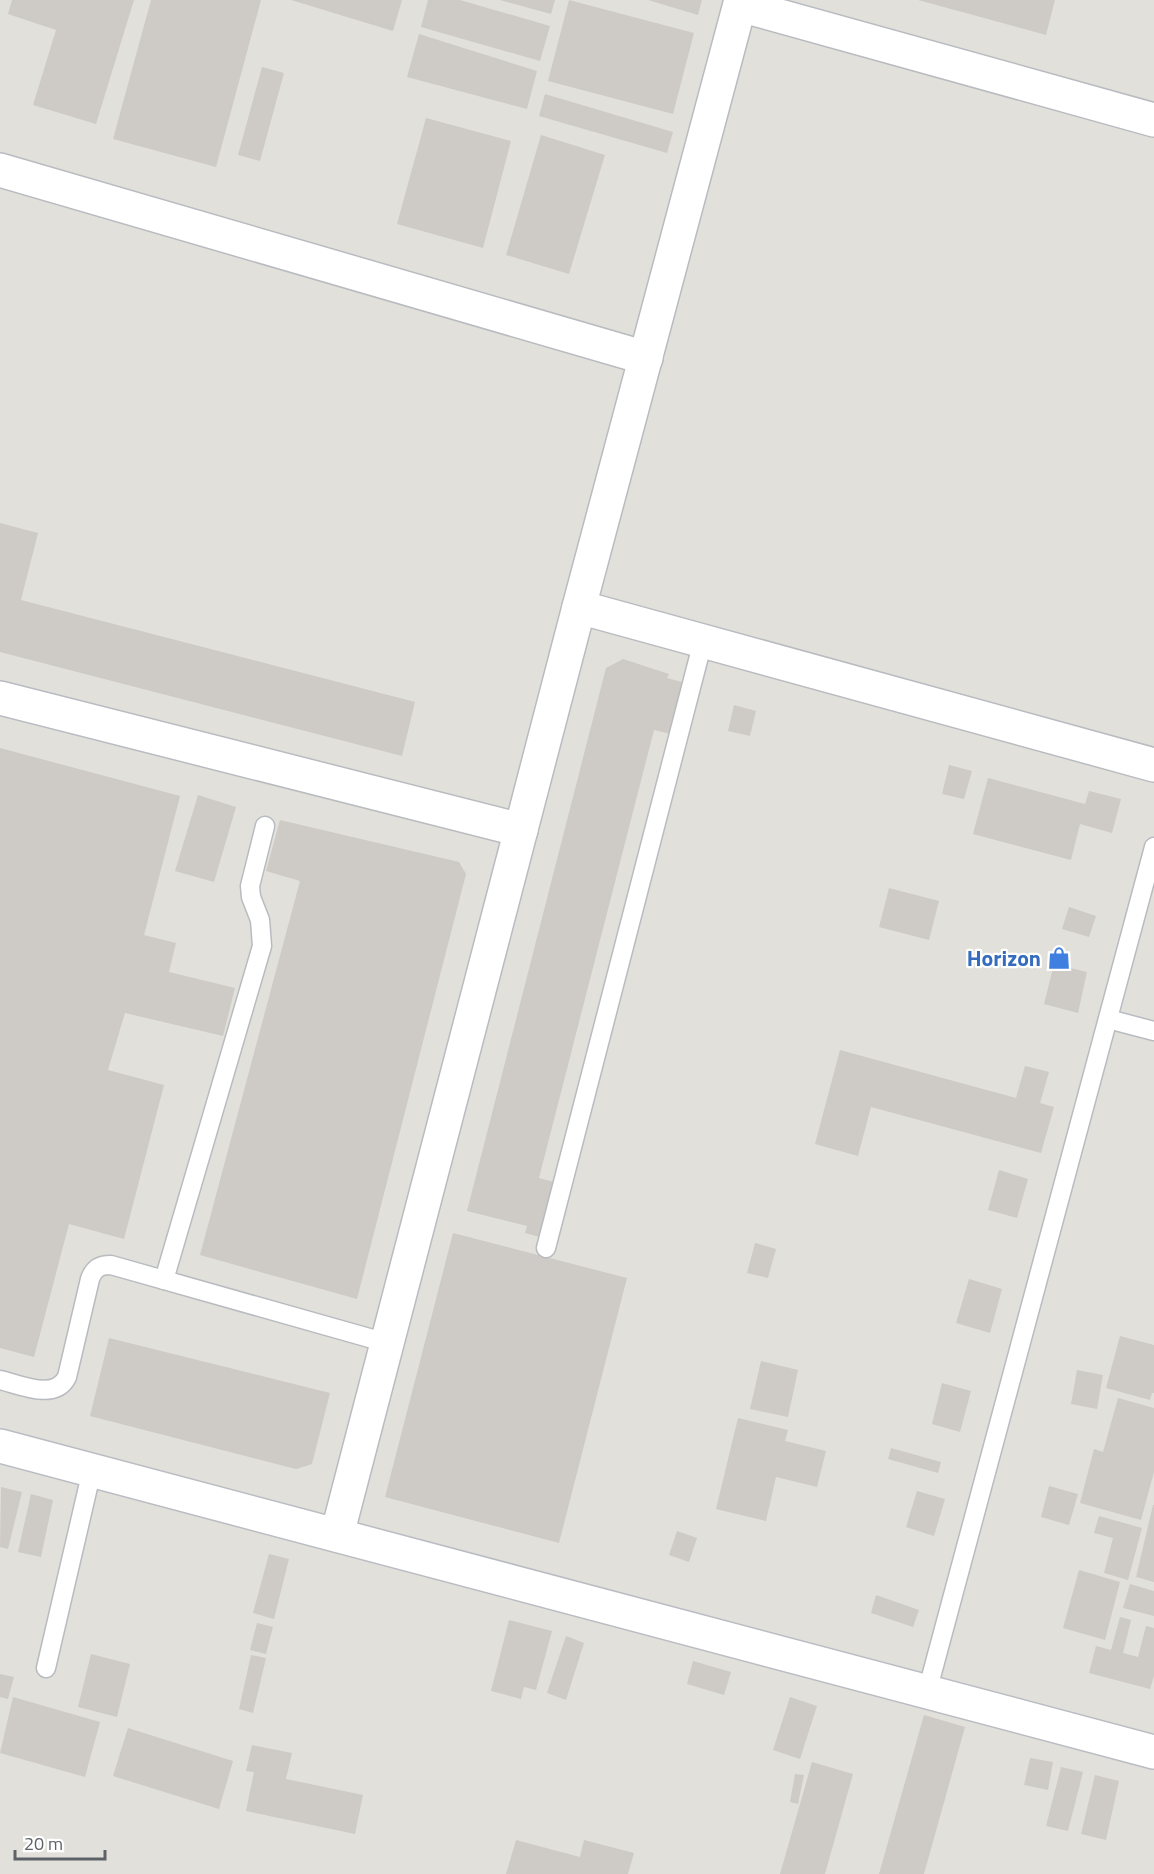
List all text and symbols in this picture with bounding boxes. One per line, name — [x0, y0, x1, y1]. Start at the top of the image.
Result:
place label: Horizon — [967, 941, 1041, 975]
shop icon: Horizon — [1046, 945, 1072, 971]
scale bar — [15, 1823, 105, 1861]
text: 20 m — [24, 1830, 63, 1857]

